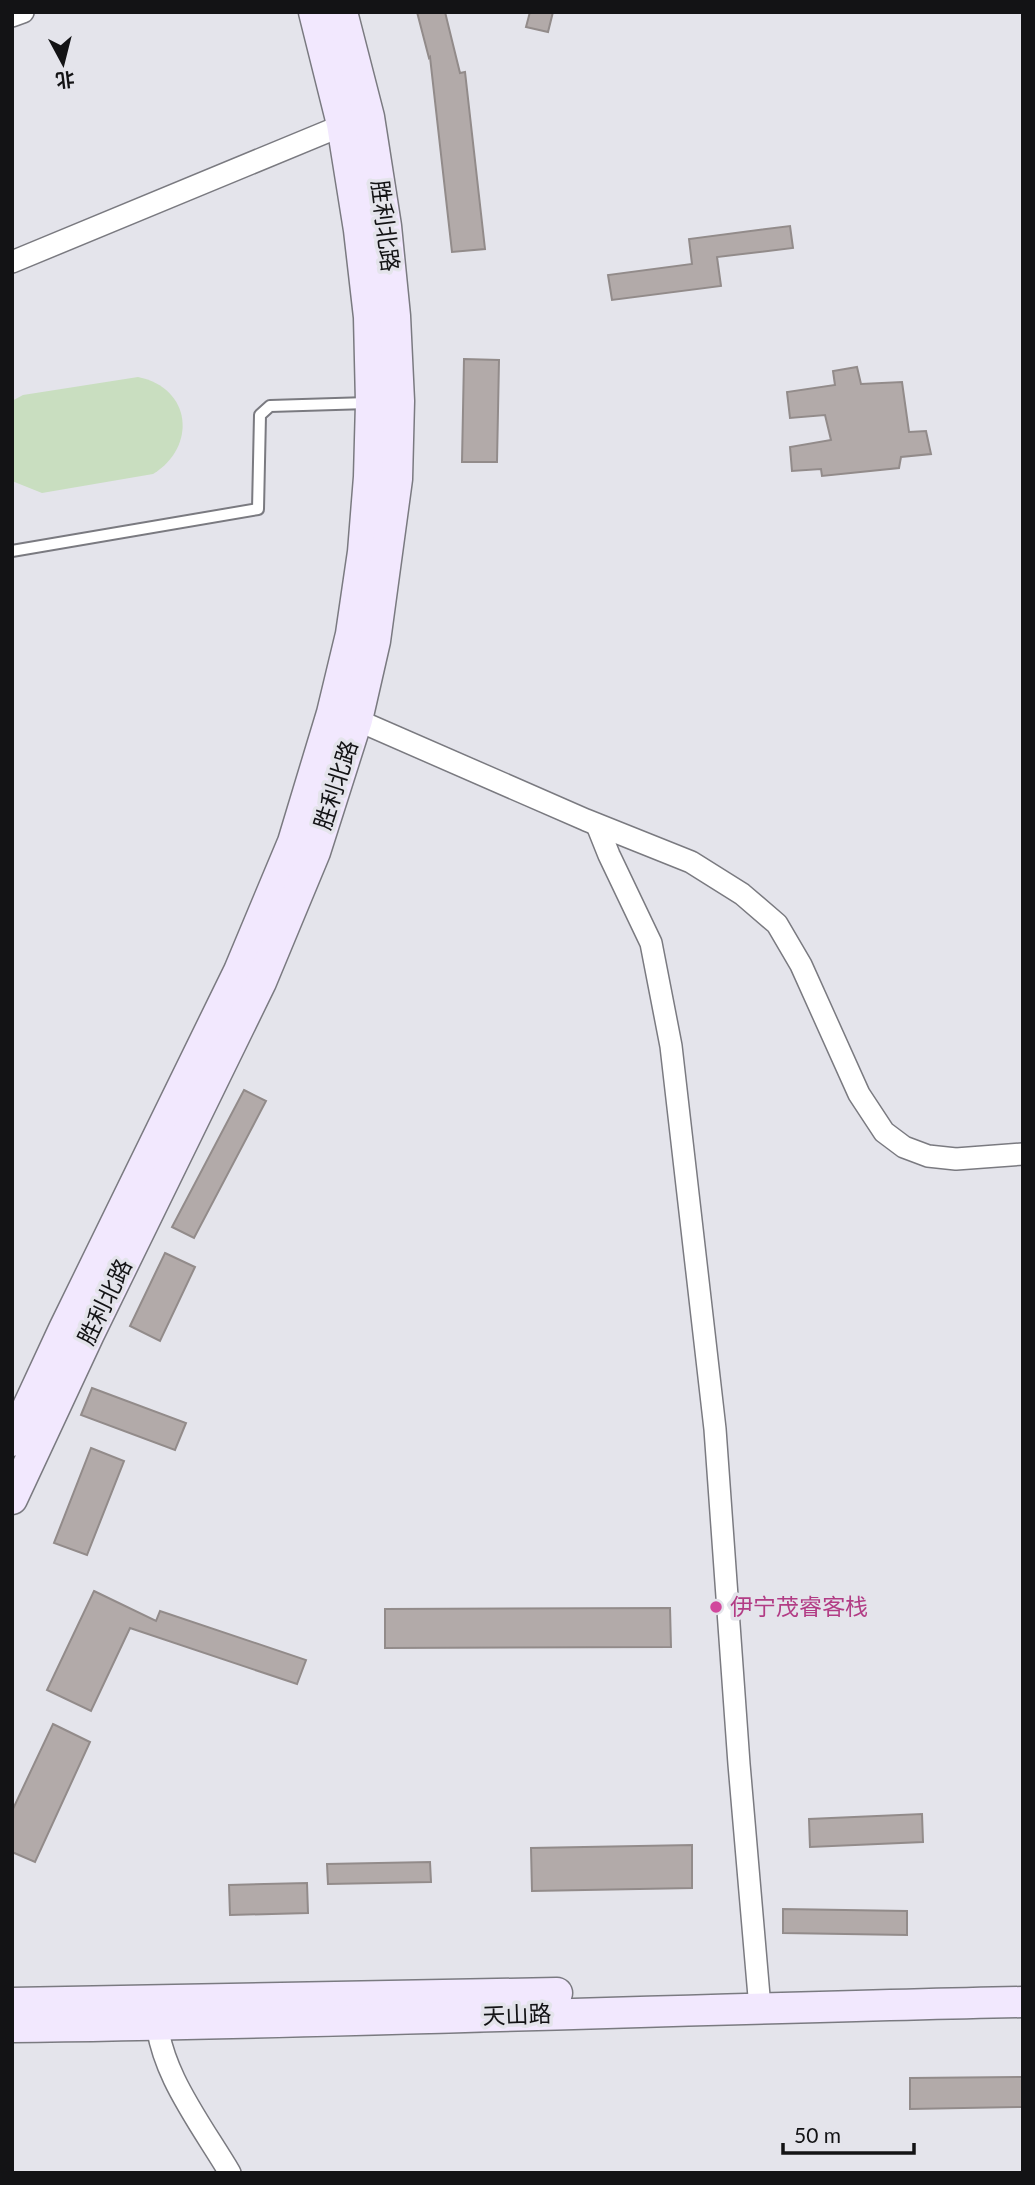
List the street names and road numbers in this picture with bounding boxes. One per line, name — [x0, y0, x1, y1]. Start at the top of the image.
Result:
street label: 胜利北路 — [366, 179, 405, 273]
street label: 胜利北路 — [308, 737, 363, 833]
street label: 胜利北路 — [71, 1254, 137, 1349]
street label: 天山路 — [482, 1999, 552, 2029]

